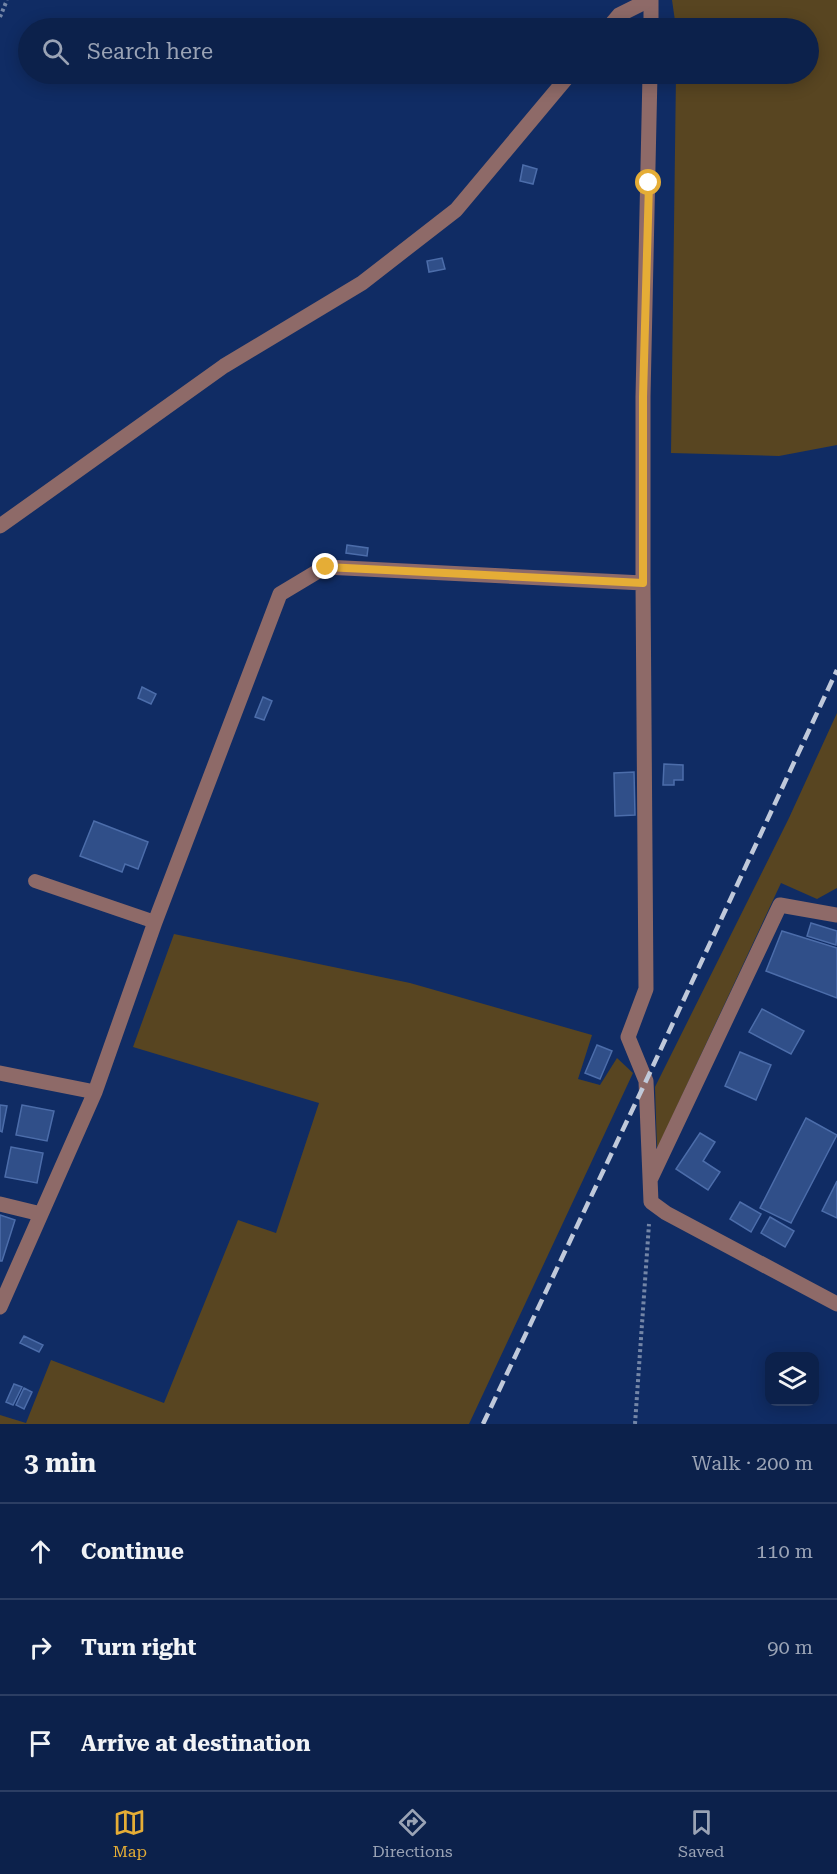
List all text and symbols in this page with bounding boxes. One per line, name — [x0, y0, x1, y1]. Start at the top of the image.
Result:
search box — [18, 18, 819, 84]
icon: search — [39, 35, 72, 68]
text: Search here — [87, 39, 213, 64]
route start — [635, 169, 661, 195]
route end — [312, 553, 338, 579]
map controls — [765, 1352, 819, 1406]
button: layers — [765, 1352, 819, 1406]
text: 3 min — [24, 1448, 96, 1478]
text: Walk · 200 m — [692, 1451, 813, 1475]
icon: ahead — [24, 1535, 57, 1568]
text: Continue — [81, 1539, 184, 1564]
text: 110 m — [756, 1539, 813, 1563]
icon: right — [24, 1631, 57, 1664]
text: Turn right — [81, 1635, 196, 1660]
text: 90 m — [767, 1635, 813, 1659]
icon: arrive — [24, 1727, 57, 1760]
text: Arrive at destination — [81, 1731, 310, 1756]
tab: Map — [113, 1806, 147, 1861]
tab: Directions — [372, 1806, 453, 1861]
tab: Saved — [678, 1806, 724, 1861]

